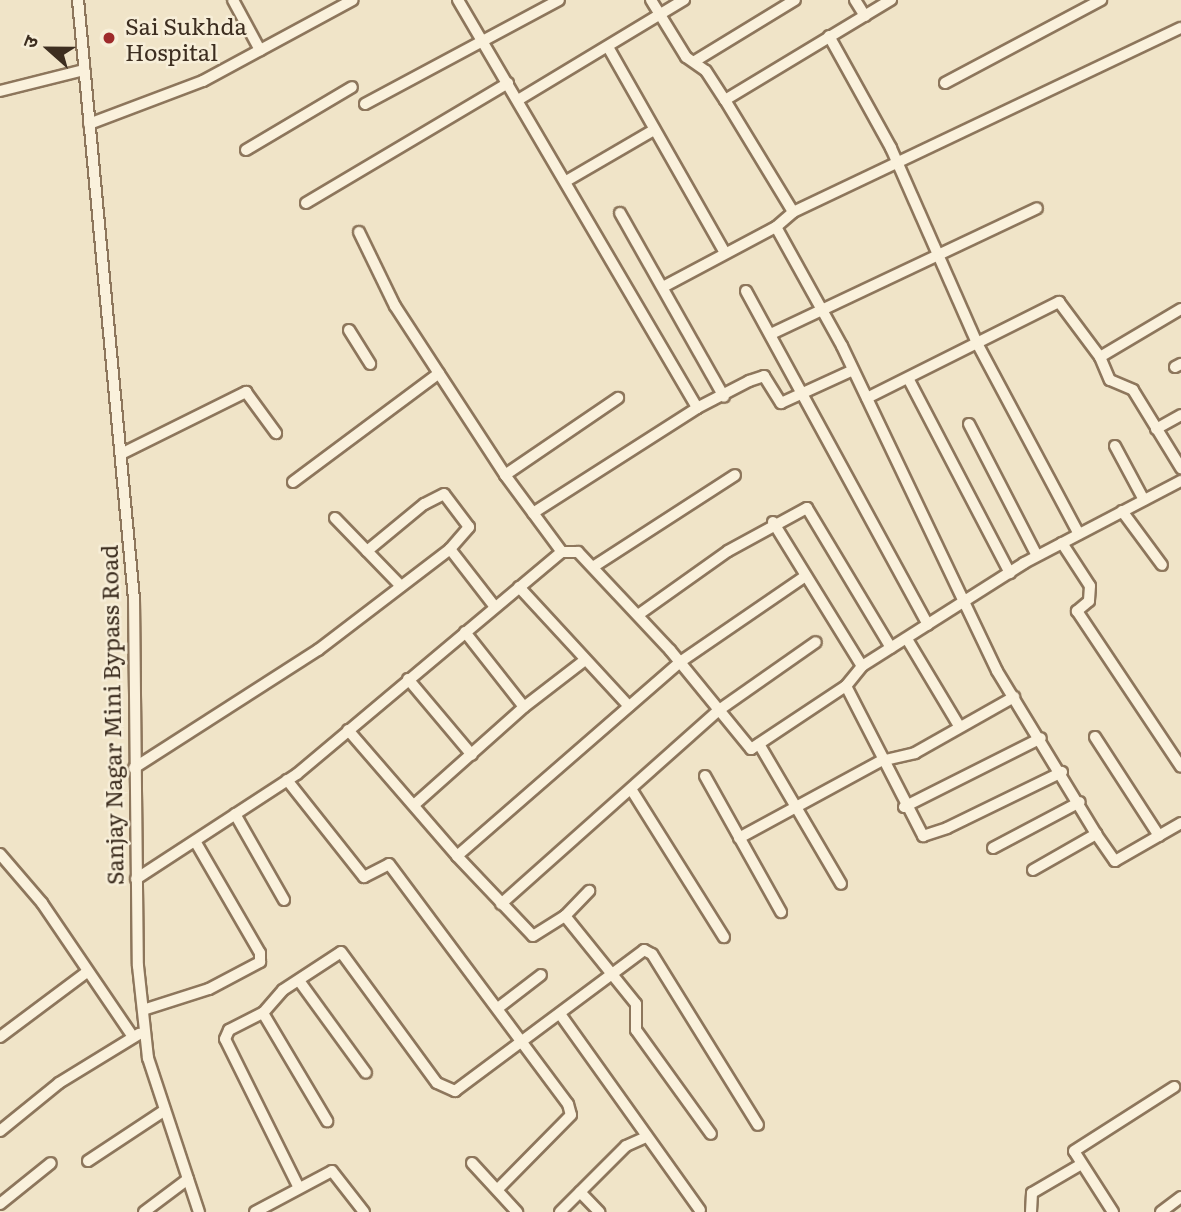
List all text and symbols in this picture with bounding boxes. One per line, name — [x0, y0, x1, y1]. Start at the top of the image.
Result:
place label: Sai Sukhda Hospital — [125, 11, 247, 65]
north arrow — [14, 14, 84, 84]
marker: Sai Sukhda Hospital — [99, 28, 119, 48]
text: उ — [14, 31, 44, 52]
street label: Sanjay Nagar Mini Bypass Road — [94, 545, 128, 885]

